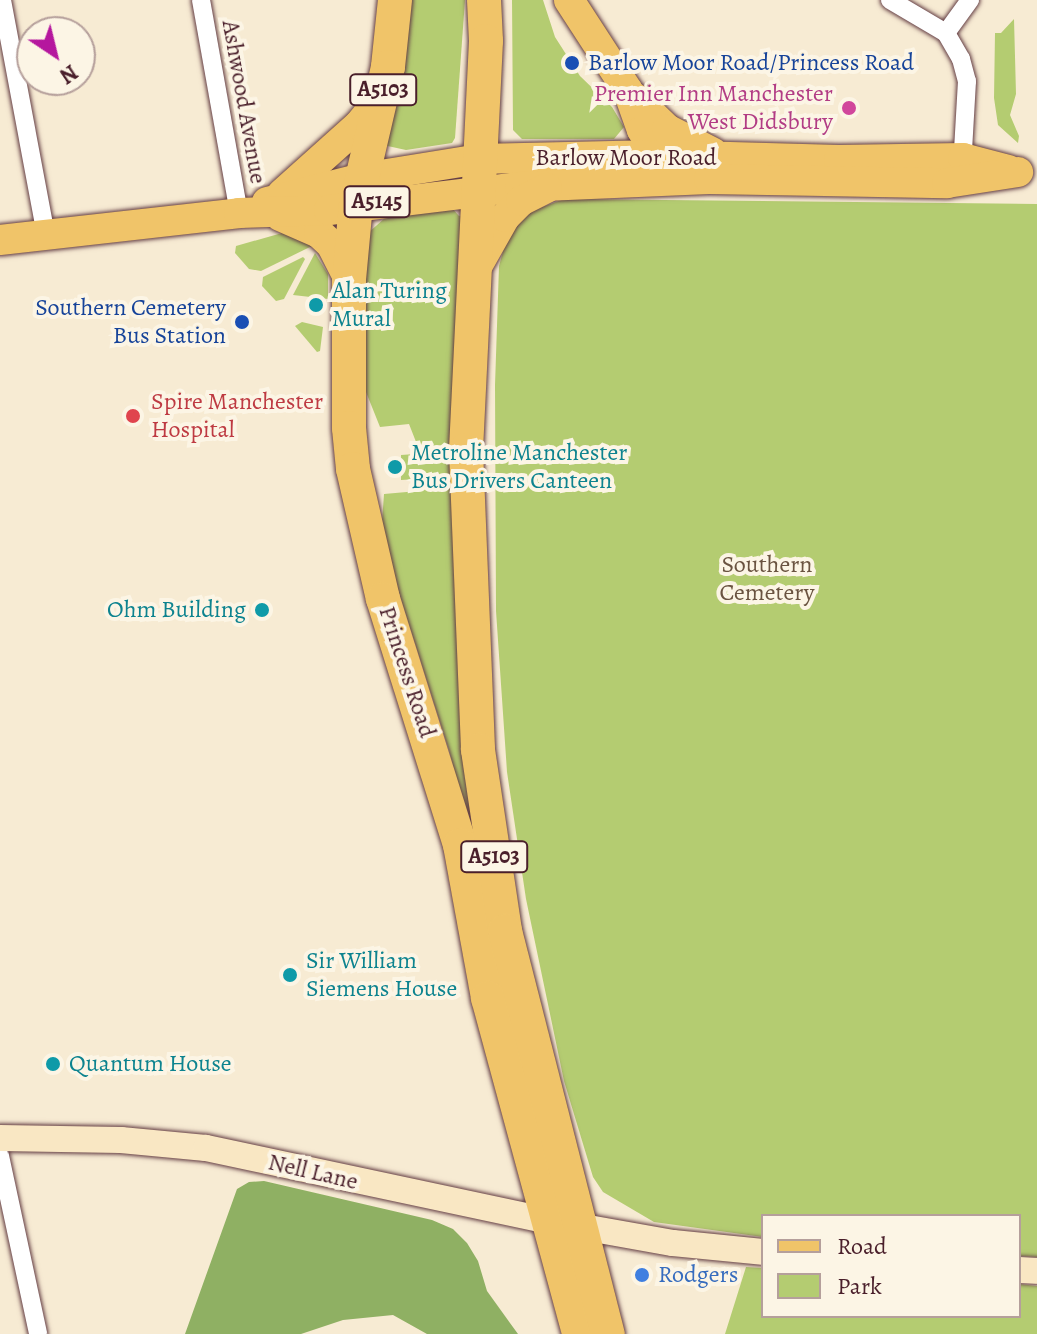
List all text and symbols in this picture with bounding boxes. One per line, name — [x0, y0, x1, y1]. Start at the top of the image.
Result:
north arrow — [16, 16, 96, 96]
street label: Ashwood Avenue — [215, 18, 273, 186]
place label: Barlow Moor Road/Princess Road — [588, 49, 914, 77]
marker: Barlow Moor Road/Princess Road — [563, 54, 581, 72]
text: N — [53, 57, 84, 91]
road number: A5103 — [349, 72, 417, 108]
place label: Premier Inn Manchester West Didsbury — [594, 80, 833, 136]
marker: Premier Inn Manchester West Didsbury — [840, 99, 858, 117]
street label: Barlow Moor Road — [535, 144, 717, 172]
road number: A5145 — [343, 184, 411, 220]
place label: Alan Turing Mural — [332, 277, 447, 333]
place label: Southern Cemetery Bus Station — [35, 294, 226, 350]
marker: Alan Turing Mural — [307, 296, 325, 314]
marker: Southern Cemetery Bus Station — [233, 313, 251, 331]
place label: Spire Manchester Hospital — [151, 388, 323, 444]
marker: Spire Manchester Hospital — [122, 405, 144, 427]
place label: Metroline Manchester Bus Drivers Canteen — [411, 439, 627, 495]
marker: Metroline Manchester Bus Drivers Canteen — [386, 458, 404, 476]
park label: Southern Cemetery — [720, 551, 814, 607]
place label: Ohm Building — [107, 596, 246, 624]
marker: Ohm Building — [253, 601, 271, 619]
street label: Princess Road — [372, 603, 442, 741]
road number: A5103 — [460, 839, 528, 875]
place label: Sir William Siemens House — [306, 947, 457, 1003]
marker: Sir William Siemens House — [281, 966, 299, 984]
place label: Quantum House — [69, 1050, 232, 1078]
marker: Quantum House — [44, 1055, 62, 1073]
street label: Nell Lane — [265, 1148, 361, 1196]
legend — [761, 1214, 1021, 1318]
text: Road — [837, 1230, 887, 1262]
place label: Rodgers — [658, 1261, 738, 1289]
marker: Rodgers — [633, 1266, 651, 1284]
text: Park — [837, 1270, 882, 1302]

